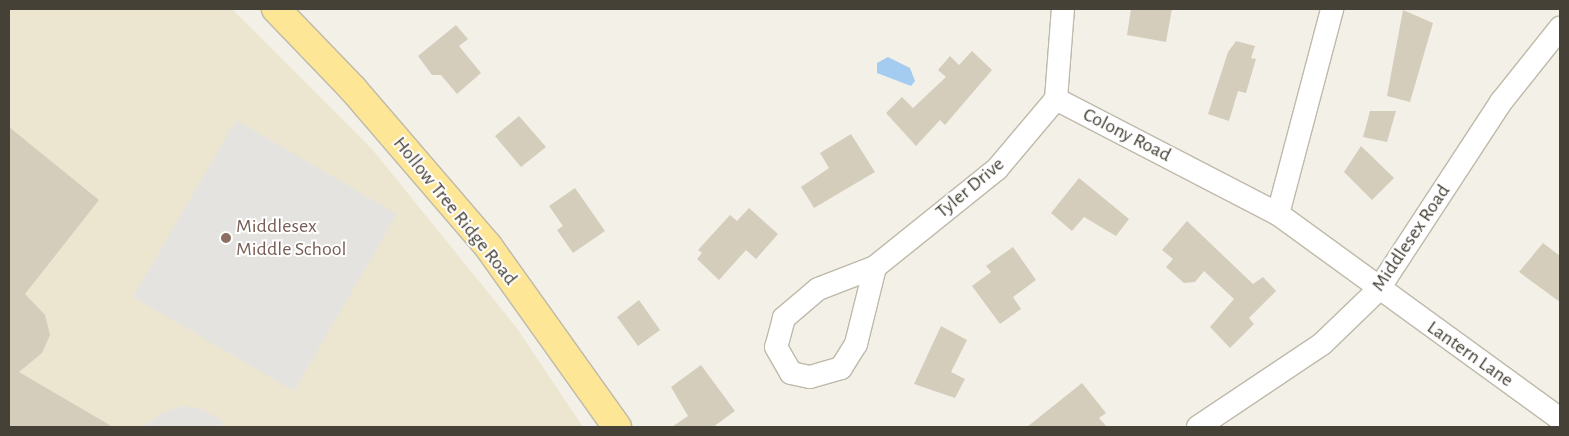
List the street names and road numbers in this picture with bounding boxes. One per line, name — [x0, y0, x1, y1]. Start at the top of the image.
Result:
street label: Colony Road — [1079, 103, 1175, 167]
street label: Hollow Tree Ridge Road — [388, 132, 522, 290]
street label: Tyler Drive — [931, 152, 1009, 224]
street label: Middlesex Road — [1366, 180, 1456, 296]
street label: Lantern Lane — [1422, 315, 1518, 393]

